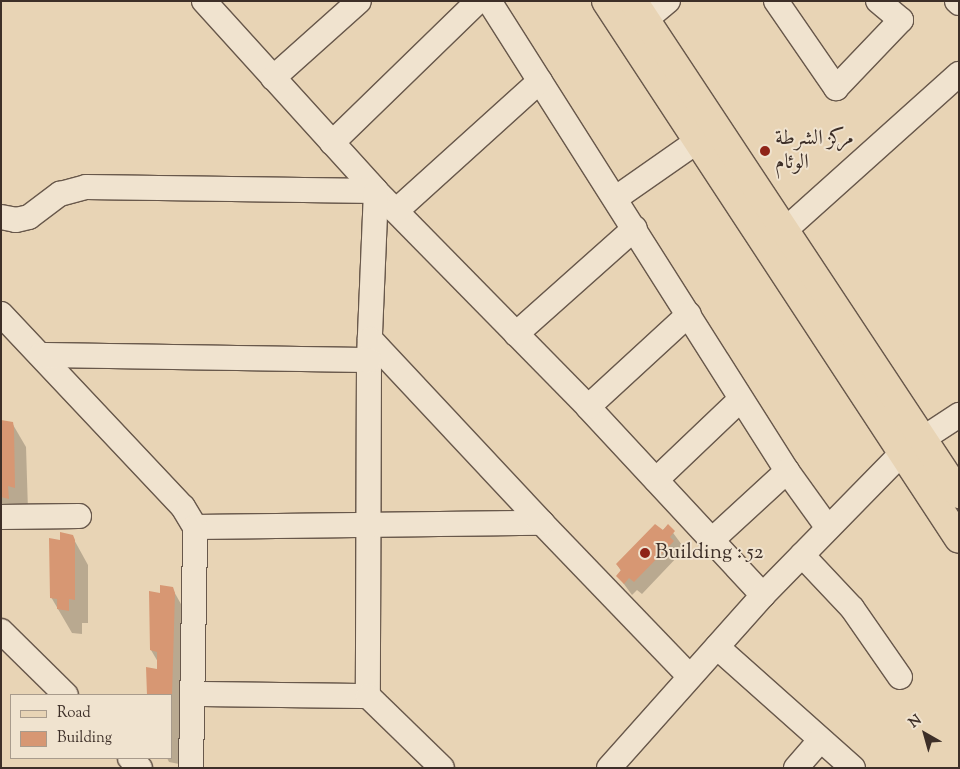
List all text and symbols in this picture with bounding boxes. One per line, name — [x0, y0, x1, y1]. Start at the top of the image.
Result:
place label: مركز الشرطة الوئام — [775, 126, 854, 176]
marker: مركز الشرطة الوئام — [759, 145, 771, 157]
place label: Building : 52 — [655, 540, 764, 566]
marker: Building : 52 — [639, 547, 651, 559]
legend — [10, 694, 172, 759]
text: Road — [57, 703, 91, 724]
north arrow — [900, 709, 950, 759]
text: N — [905, 711, 926, 734]
text: Building — [57, 728, 112, 749]

